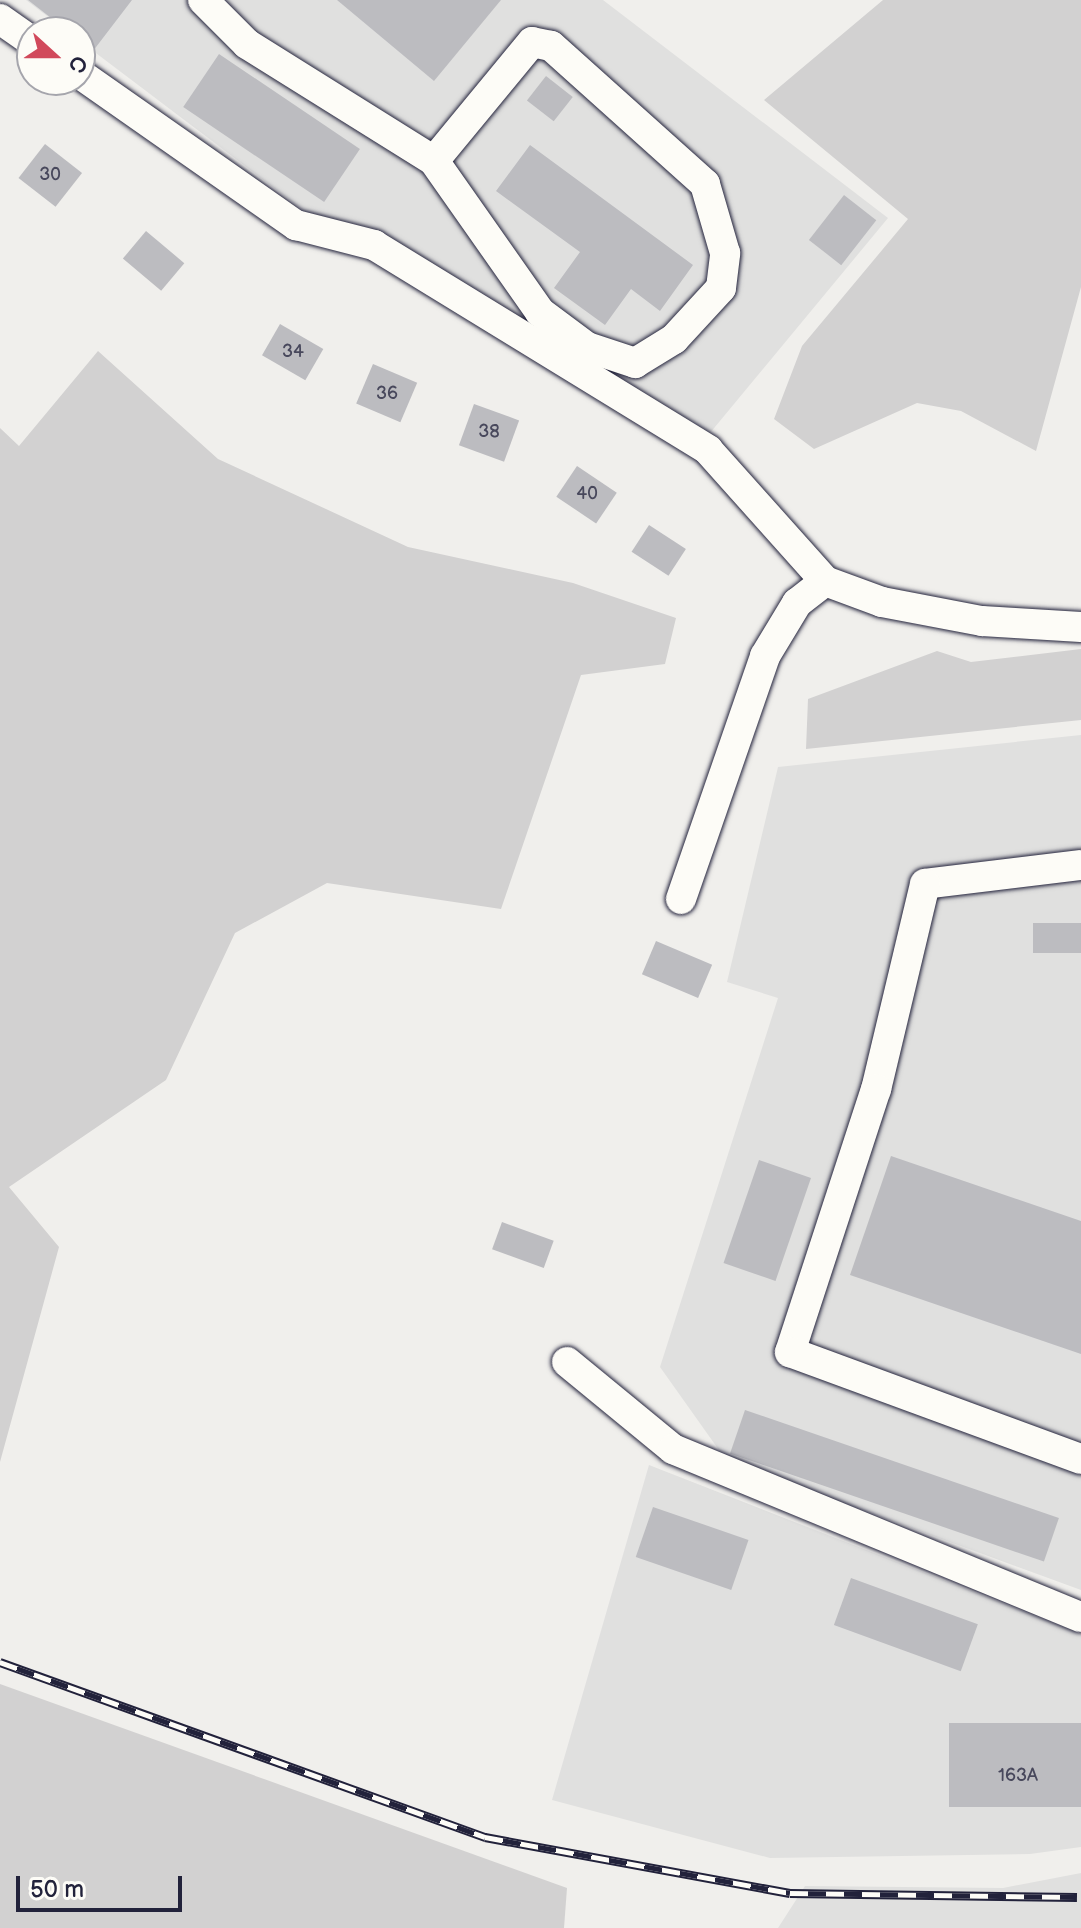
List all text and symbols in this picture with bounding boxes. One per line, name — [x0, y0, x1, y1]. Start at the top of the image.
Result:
north arrow — [16, 16, 96, 96]
text: С — [62, 52, 92, 76]
house number: 30 — [39, 164, 61, 186]
house number: 34 — [282, 341, 304, 363]
house number: 36 — [376, 383, 398, 405]
house number: 38 — [478, 421, 500, 443]
house number: 40 — [576, 483, 598, 505]
house number: 163А — [998, 1765, 1038, 1787]
scale bar — [20, 1860, 186, 1910]
text: 50 m — [30, 1875, 84, 1904]

